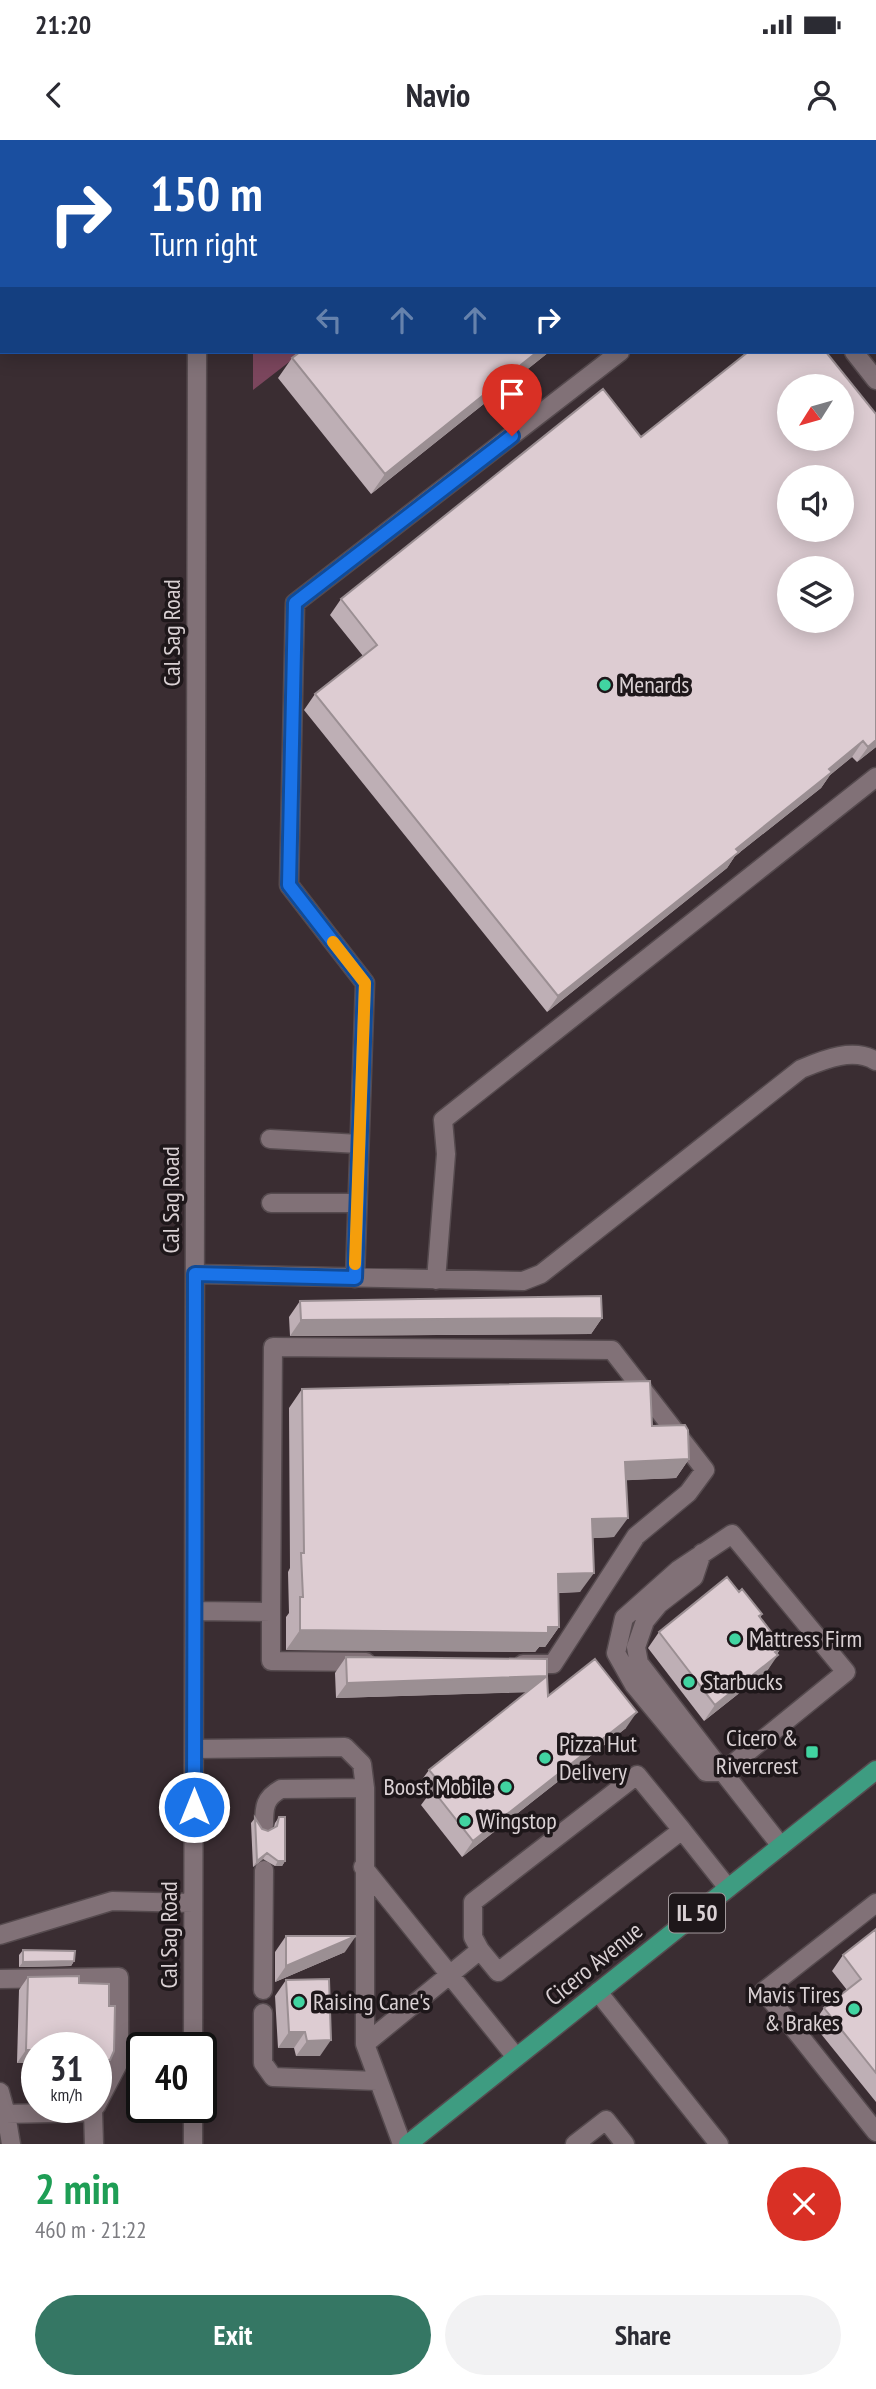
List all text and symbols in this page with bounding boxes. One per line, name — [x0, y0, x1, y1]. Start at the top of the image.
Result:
text: 21:20 — [35, 8, 91, 41]
text: Navio — [406, 74, 470, 116]
icon: back — [35, 76, 73, 114]
icon: person — [803, 76, 841, 114]
text: 150 m — [150, 161, 263, 225]
icon: right — [35, 168, 126, 259]
text: Turn right — [150, 223, 258, 265]
icon: left — [310, 301, 348, 339]
icon: ahead — [383, 301, 421, 339]
icon: ahead — [456, 301, 494, 339]
icon: right — [529, 301, 567, 339]
pin — [482, 364, 542, 436]
north arrow — [777, 374, 854, 452]
map controls — [777, 374, 854, 633]
icon: arrive — [493, 375, 531, 413]
button: sound — [777, 465, 854, 542]
button: layers — [777, 556, 854, 633]
street label: Cal Sag Road — [156, 579, 187, 687]
place label: Menards — [619, 669, 689, 700]
marker: Menards — [597, 677, 613, 693]
street label: Cal Sag Road — [155, 1146, 186, 1254]
place label: Mattress Firm — [749, 1623, 862, 1654]
marker: Mattress Firm — [727, 1631, 743, 1647]
place label: Starbucks — [703, 1666, 783, 1697]
marker: Starbucks — [681, 1674, 697, 1690]
place label: Cicero & Rivercrest — [716, 1722, 798, 1781]
place label: Pizza Hut Delivery — [559, 1728, 637, 1787]
marker: Cicero & Rivercrest — [804, 1744, 820, 1760]
marker: Pizza Hut Delivery — [537, 1750, 553, 1766]
position arrow — [157, 1770, 231, 1844]
place label: Boost Mobile — [383, 1771, 492, 1802]
marker: Boost Mobile — [498, 1779, 514, 1795]
place label: Wingstop — [479, 1805, 557, 1836]
marker: Wingstop — [457, 1813, 473, 1829]
street label: Cal Sag Road — [153, 1881, 184, 1989]
road number: IL 50 — [669, 1894, 725, 1932]
street label: Cicero Avenue — [539, 1915, 649, 2012]
place label: Mavis Tires & Brakes — [747, 1979, 840, 2038]
place label: Raising Cane's — [313, 1986, 430, 2017]
marker: Raising Cane's — [291, 1994, 307, 2010]
marker: Mavis Tires & Brakes — [846, 2001, 862, 2017]
speed limit sign: 40 — [126, 2032, 217, 2123]
text: 31 — [50, 2045, 83, 2091]
text: km/h — [51, 2083, 82, 2106]
text: 2 min — [35, 2161, 120, 2216]
button: close — [767, 2167, 841, 2241]
text: 460 m · 21:22 — [35, 2215, 147, 2244]
button: Exit — [35, 2295, 431, 2375]
button: Share — [445, 2295, 841, 2375]

